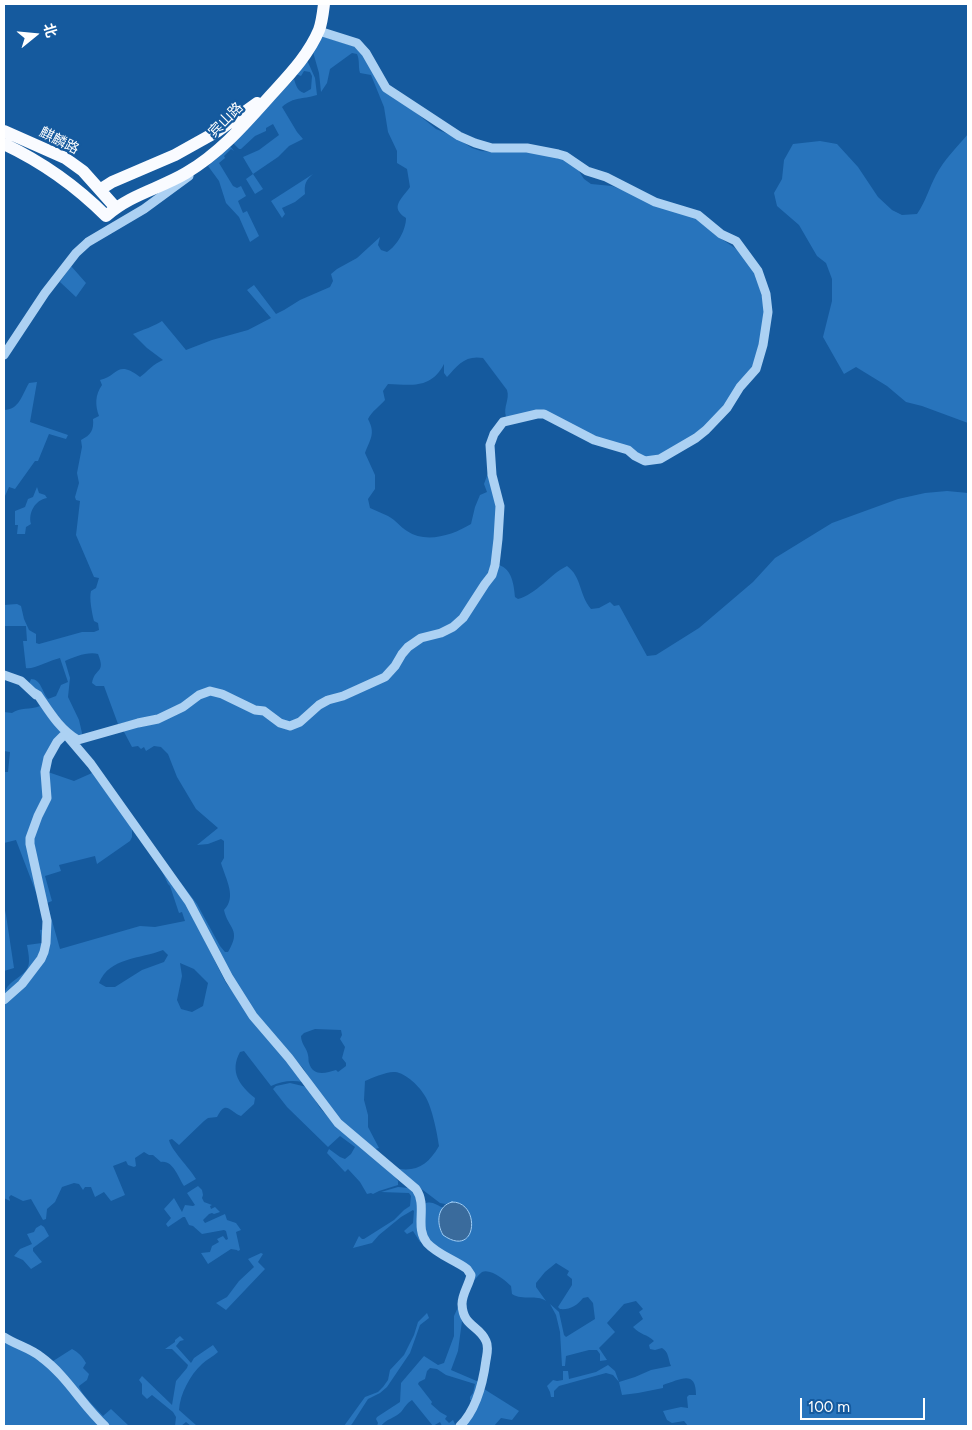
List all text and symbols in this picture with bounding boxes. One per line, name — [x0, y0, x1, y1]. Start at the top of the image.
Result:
north arrow — [10, 10, 60, 60]
text: 北 — [40, 21, 60, 40]
street label: 宾山路 — [205, 99, 247, 141]
street label: 麒麟路 — [36, 124, 82, 158]
scale bar — [802, 1388, 927, 1420]
text: 100 m — [808, 1398, 850, 1416]

